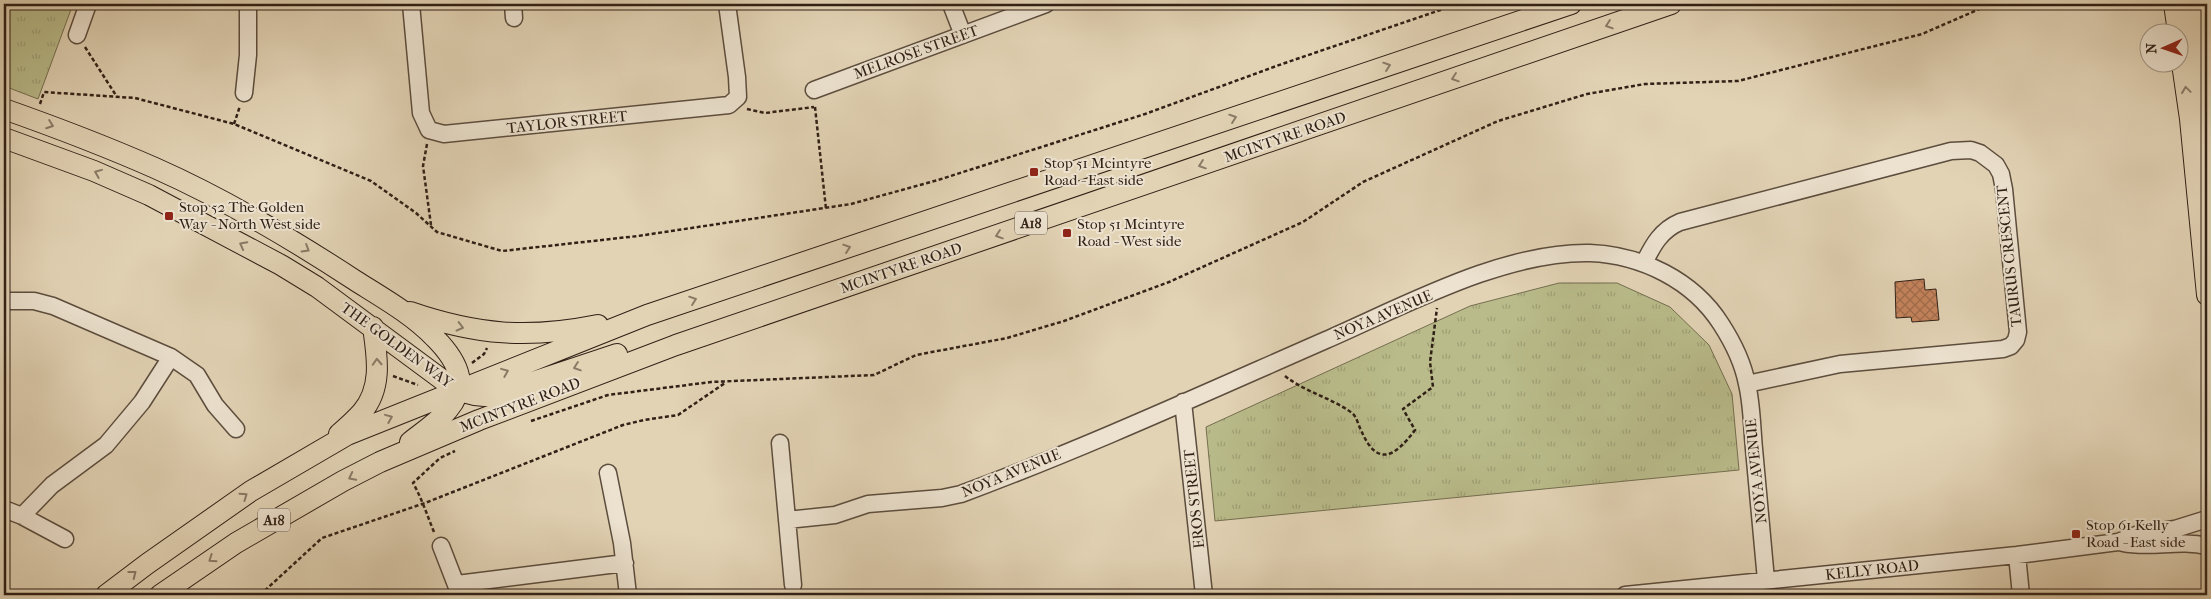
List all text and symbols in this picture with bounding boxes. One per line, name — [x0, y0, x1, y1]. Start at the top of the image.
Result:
one-way arrow — [1605, 19, 1614, 29]
street label: MELROSE STREET — [851, 21, 982, 83]
north arrow — [2138, 22, 2188, 72]
text: N — [2143, 42, 2160, 54]
one-way arrow — [1382, 62, 1391, 72]
one-way arrow — [1451, 72, 1460, 82]
one-way arrow — [2181, 86, 2192, 94]
street label: TAYLOR STREET — [506, 107, 629, 137]
street label: MCINTYRE ROAD — [1222, 108, 1348, 166]
one-way arrow — [1228, 114, 1237, 124]
one-way arrow — [45, 119, 53, 129]
place label: Stop 51 Mcintyre Road - East side — [1044, 154, 1152, 189]
one-way arrow — [1198, 159, 1207, 169]
marker: Stop 51 Mcintyre Road - East side — [1028, 166, 1040, 178]
one-way arrow — [94, 168, 103, 179]
street label: TAURUS CRESCENT — [1993, 183, 2025, 328]
place label: Stop 52 The Golden Way - North West side — [178, 198, 321, 233]
marker: Stop 52 The Golden Way - North West side — [163, 210, 175, 222]
road number: A18 — [1015, 212, 1047, 234]
place label: Stop 51 Mcintyre Road - West side — [1077, 215, 1185, 250]
marker: Stop 51 Mcintyre Road - West side — [1061, 227, 1073, 239]
one-way arrow — [995, 229, 1003, 239]
street label: MCINTYRE ROAD — [838, 239, 964, 297]
one-way arrow — [240, 241, 249, 251]
one-way arrow — [300, 243, 309, 253]
one-way arrow — [842, 244, 851, 254]
street label: NOYA AVENUE — [1331, 286, 1435, 344]
one-way arrow — [688, 296, 697, 306]
street label: THE GOLDEN WAY — [338, 298, 457, 392]
one-way arrow — [455, 321, 463, 331]
one-way arrow — [371, 357, 382, 365]
one-way arrow — [574, 361, 582, 371]
one-way arrow — [500, 368, 508, 378]
street label: MCINTYRE ROAD — [457, 374, 583, 436]
one-way arrow — [384, 414, 393, 425]
street label: NOYA AVENUE — [1742, 418, 1770, 524]
street label: NOYA AVENUE — [959, 445, 1063, 501]
street label: EROS STREET — [1180, 448, 1208, 549]
one-way arrow — [348, 471, 357, 481]
one-way arrow — [238, 493, 248, 502]
road number: A18 — [258, 508, 290, 532]
place label: Stop 61 Kelly Road - East side — [2086, 516, 2186, 551]
marker: Stop 61 Kelly Road - East side — [2070, 528, 2082, 540]
one-way arrow — [208, 553, 218, 562]
street label: KELLY ROAD — [1824, 556, 1920, 584]
one-way arrow — [127, 572, 136, 580]

